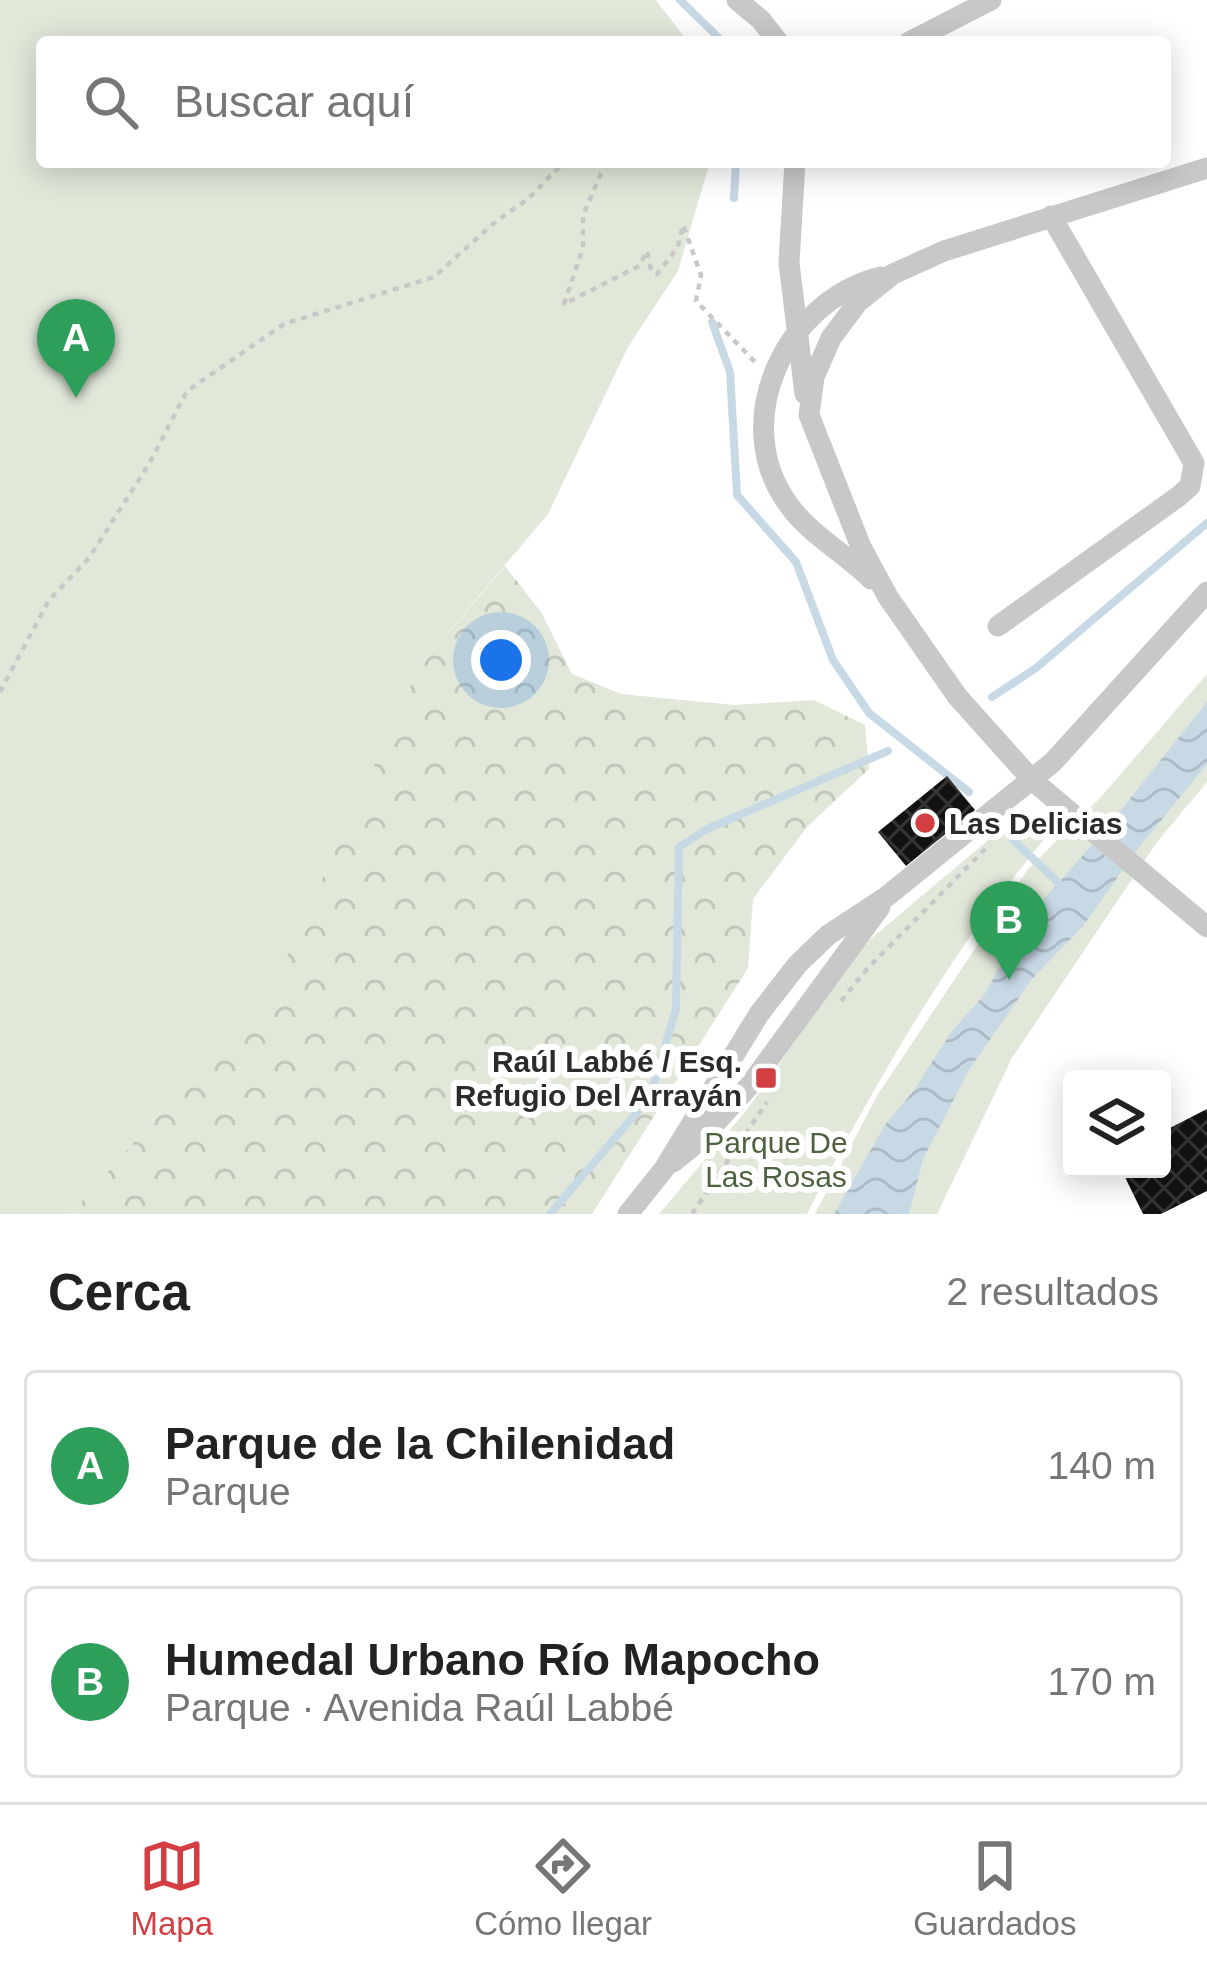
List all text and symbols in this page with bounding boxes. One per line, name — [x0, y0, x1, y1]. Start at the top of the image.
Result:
search box — [36, 36, 1171, 168]
icon: search — [78, 69, 144, 135]
text: Buscar aquí — [174, 76, 414, 127]
pin: A — [37, 299, 115, 398]
your location — [471, 630, 531, 690]
place label: Las Delicias — [949, 807, 1122, 840]
marker: Las Delicias — [912, 810, 938, 836]
pin: B — [970, 881, 1048, 980]
place label: Raúl Labbé / Esq. Refugio Del Arrayán — [455, 1045, 742, 1112]
marker: Raúl Labbé / Esq. Refugio Del Arrayán — [753, 1065, 779, 1091]
map controls — [1063, 1070, 1171, 1178]
button: layers — [1063, 1070, 1171, 1178]
park label: Parque De Las Rosas — [704, 1126, 848, 1193]
text: Cerca — [48, 1264, 190, 1321]
text: 2 resultados — [947, 1270, 1159, 1313]
text: Parque de la Chilenidad — [165, 1418, 675, 1469]
text: A — [76, 1444, 104, 1487]
text: 140 m — [1048, 1444, 1156, 1487]
text: Parque — [165, 1470, 291, 1513]
text: Humedal Urbano Río Mapocho — [165, 1634, 820, 1685]
text: B — [76, 1660, 104, 1703]
text: 170 m — [1048, 1660, 1156, 1703]
text: Parque · Avenida Raúl Labbé — [165, 1686, 674, 1729]
tab: Mapa — [131, 1833, 213, 1943]
tab: Cómo llegar — [474, 1833, 652, 1943]
tab: Guardados — [913, 1833, 1076, 1943]

